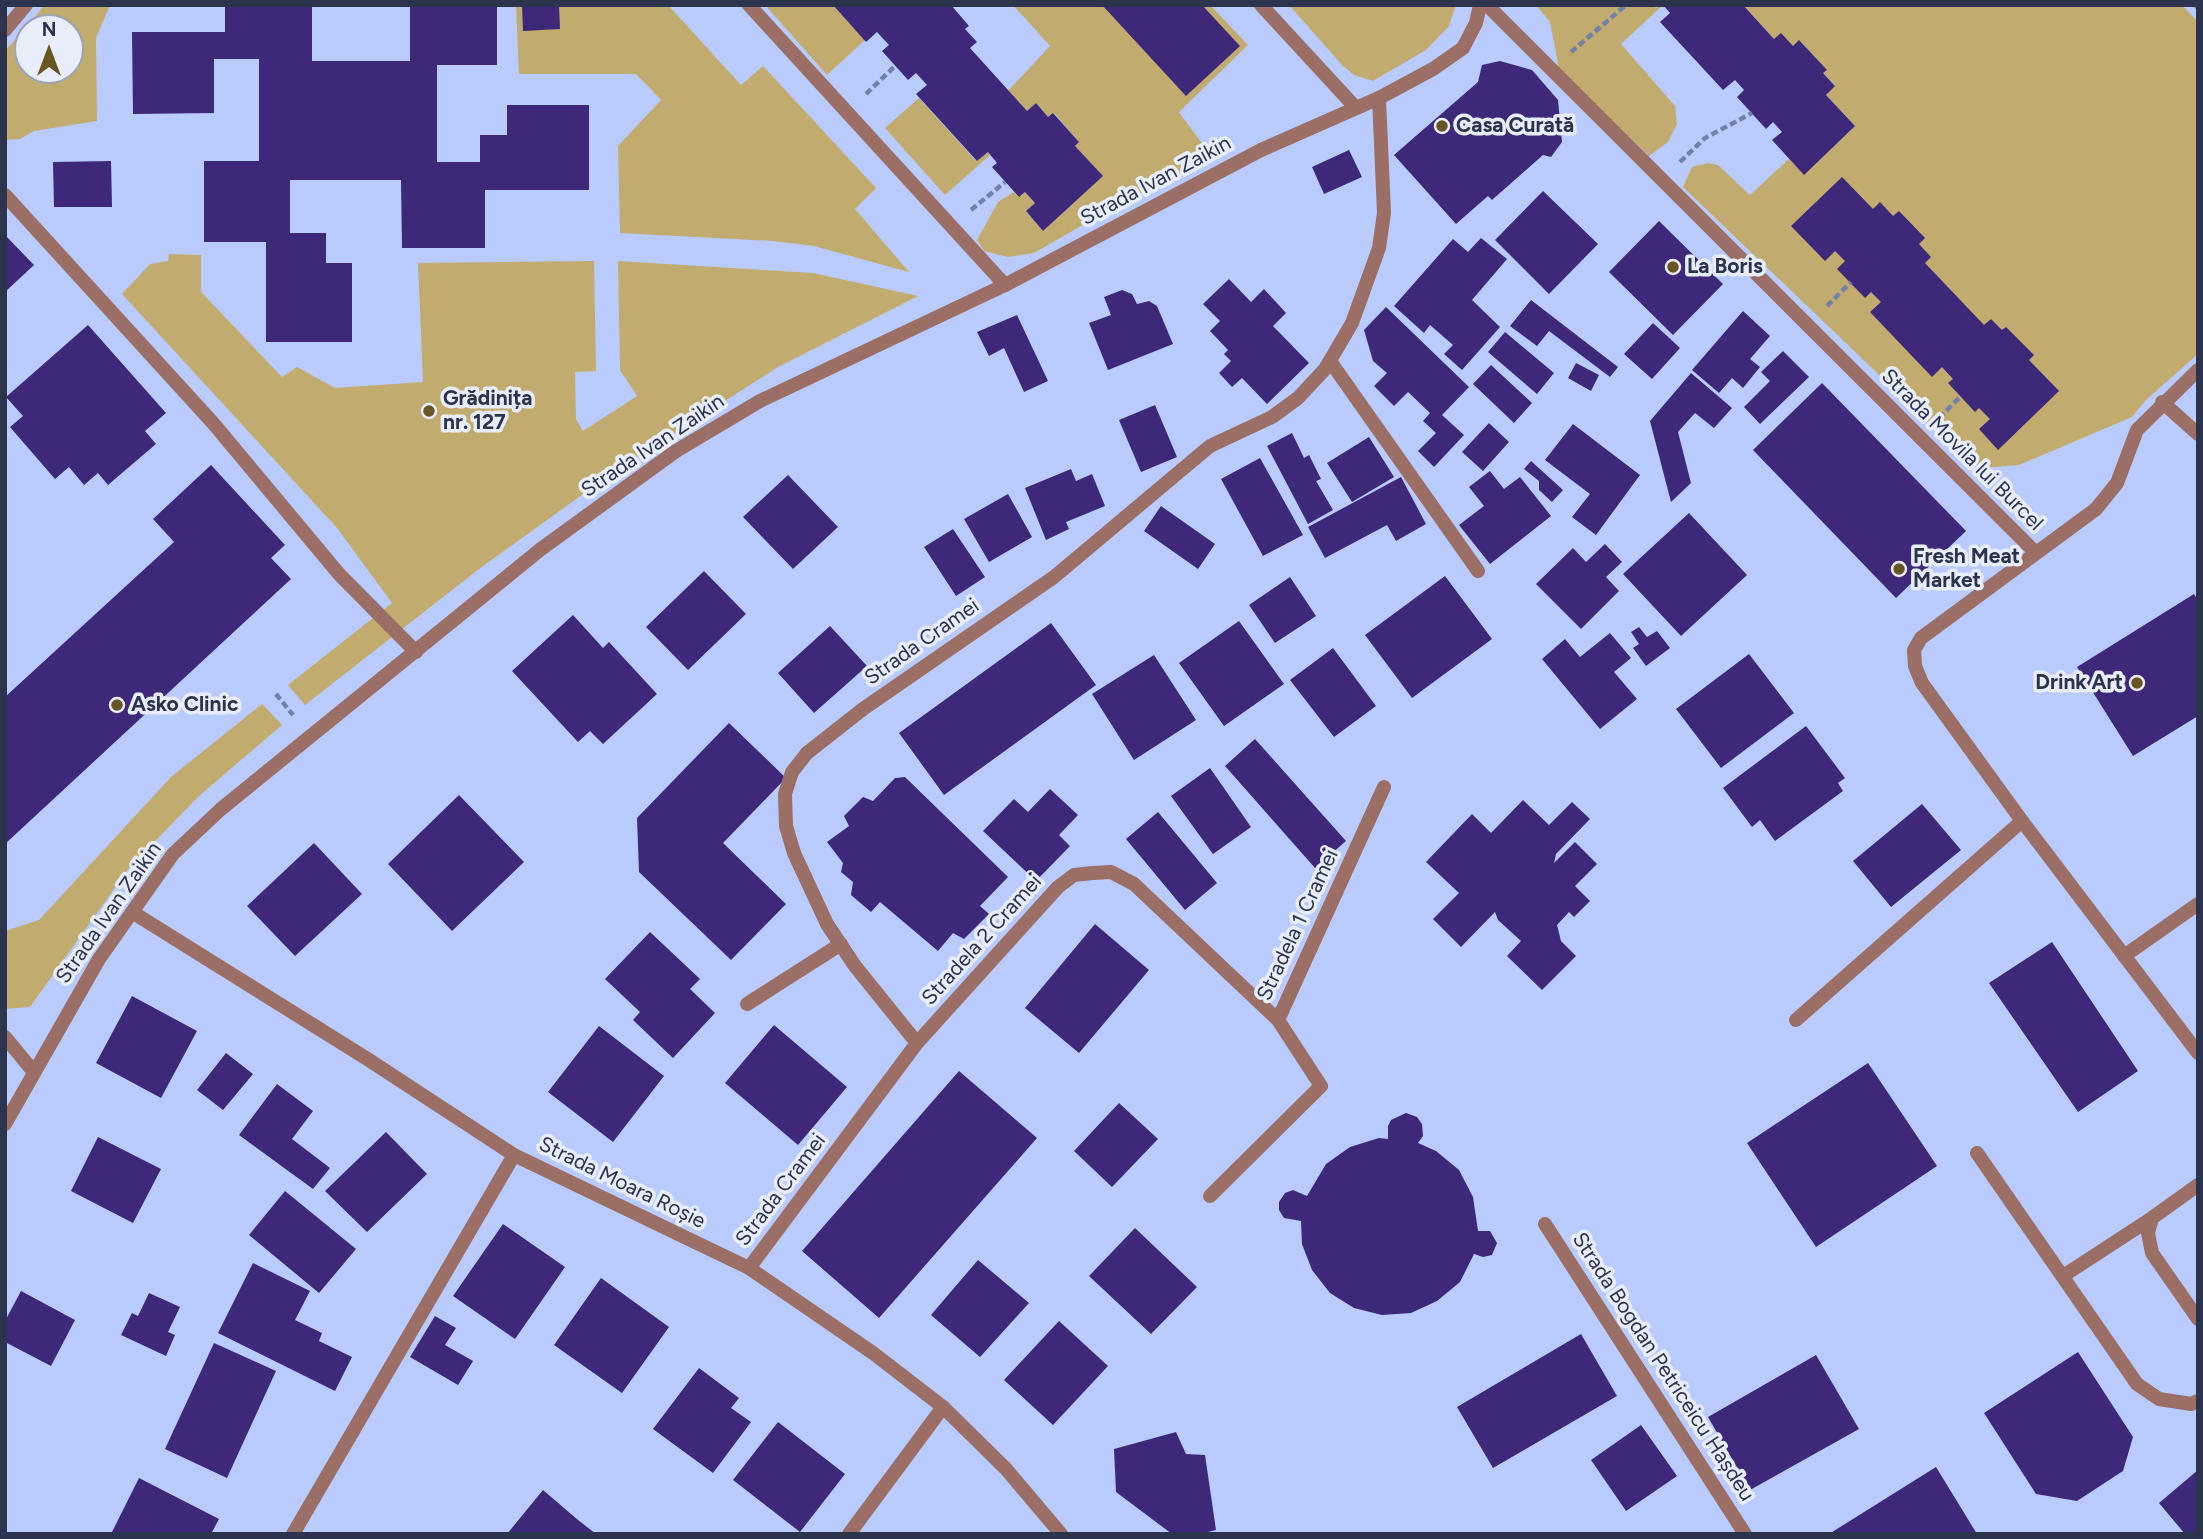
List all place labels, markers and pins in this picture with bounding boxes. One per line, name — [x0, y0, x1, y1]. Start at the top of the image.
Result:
place label: Casa Curată — [1456, 113, 1574, 139]
marker: Casa Curată — [1434, 118, 1450, 134]
place label: La Boris — [1687, 254, 1763, 280]
marker: La Boris — [1665, 259, 1681, 275]
place label: Grădinița nr. 127 — [443, 386, 533, 436]
marker: Grădinița nr. 127 — [421, 403, 437, 419]
place label: Fresh Meat Market — [1913, 544, 2020, 594]
marker: Fresh Meat Market — [1891, 561, 1907, 577]
place label: Drink Art — [2035, 670, 2123, 696]
marker: Drink Art — [2129, 675, 2145, 691]
place label: Asko Clinic — [131, 692, 239, 718]
marker: Asko Clinic — [109, 697, 125, 713]

